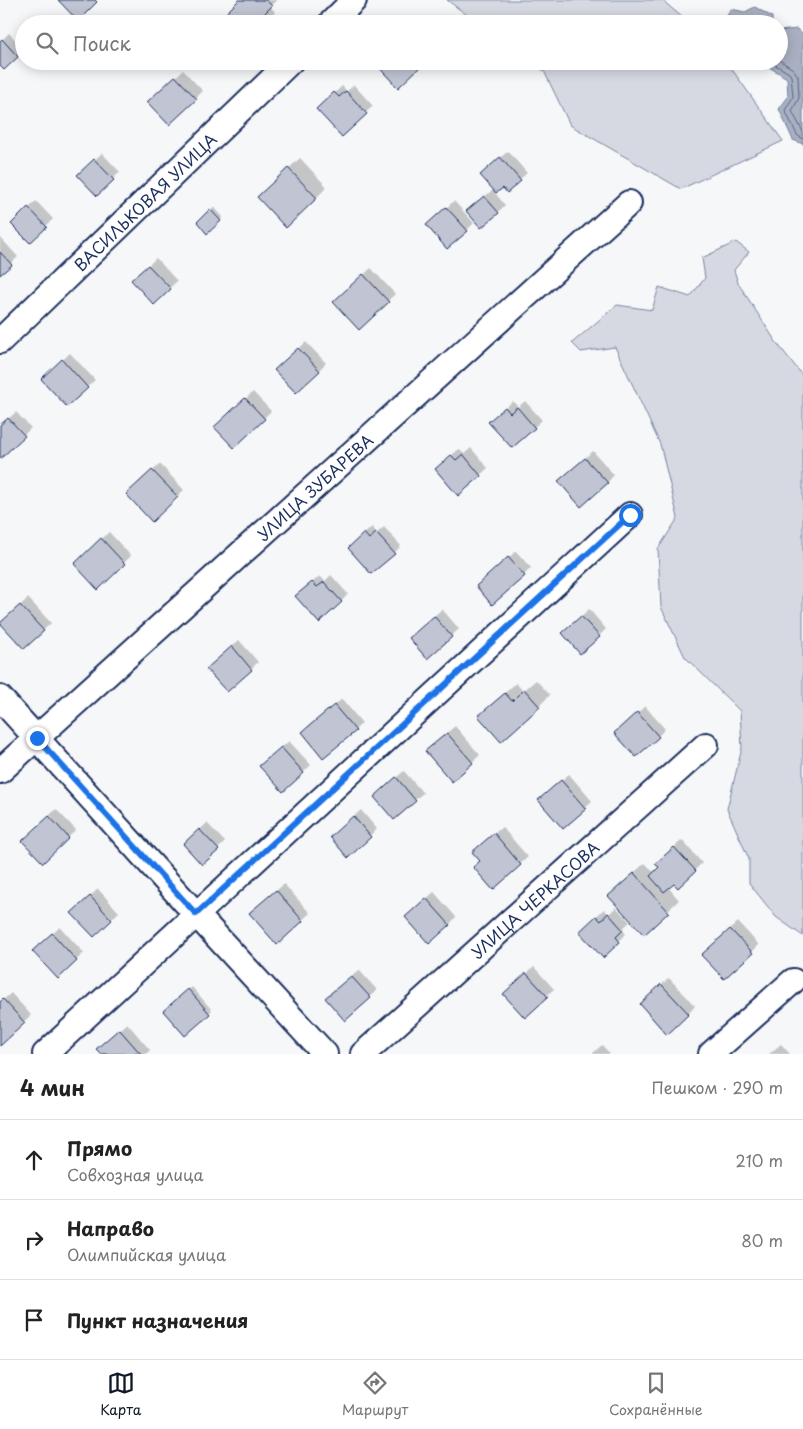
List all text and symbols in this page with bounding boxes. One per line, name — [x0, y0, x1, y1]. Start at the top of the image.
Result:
search box — [15, 15, 788, 70]
icon: search — [33, 29, 61, 57]
text: Поиск — [73, 29, 131, 57]
street label: ВАСИЛЬКОВАЯ УЛИЦА — [68, 127, 222, 276]
street label: УЛИЦА ЗУБАРЕВА — [251, 428, 378, 546]
route start — [619, 504, 642, 527]
route end — [26, 727, 49, 750]
street label: УЛИЦА ЧЕРКАСОВА — [465, 835, 604, 964]
text: 4 мин — [20, 1071, 85, 1103]
text: Пешком · 290 m — [652, 1075, 783, 1099]
text: Прямо — [67, 1134, 132, 1162]
icon: ahead — [20, 1146, 48, 1174]
text: 210 m — [735, 1148, 783, 1172]
text: Совхозная улица — [67, 1162, 204, 1186]
text: Направо — [67, 1214, 154, 1242]
icon: right — [20, 1226, 48, 1254]
text: 80 m — [741, 1228, 783, 1252]
text: Олимпийская улица — [67, 1242, 226, 1266]
icon: arrive — [20, 1306, 48, 1334]
text: Пункт назначения — [67, 1306, 248, 1334]
tab: Карта — [100, 1369, 141, 1420]
tab: Маршрут — [342, 1369, 408, 1420]
tab: Сохранённые — [609, 1369, 703, 1420]

